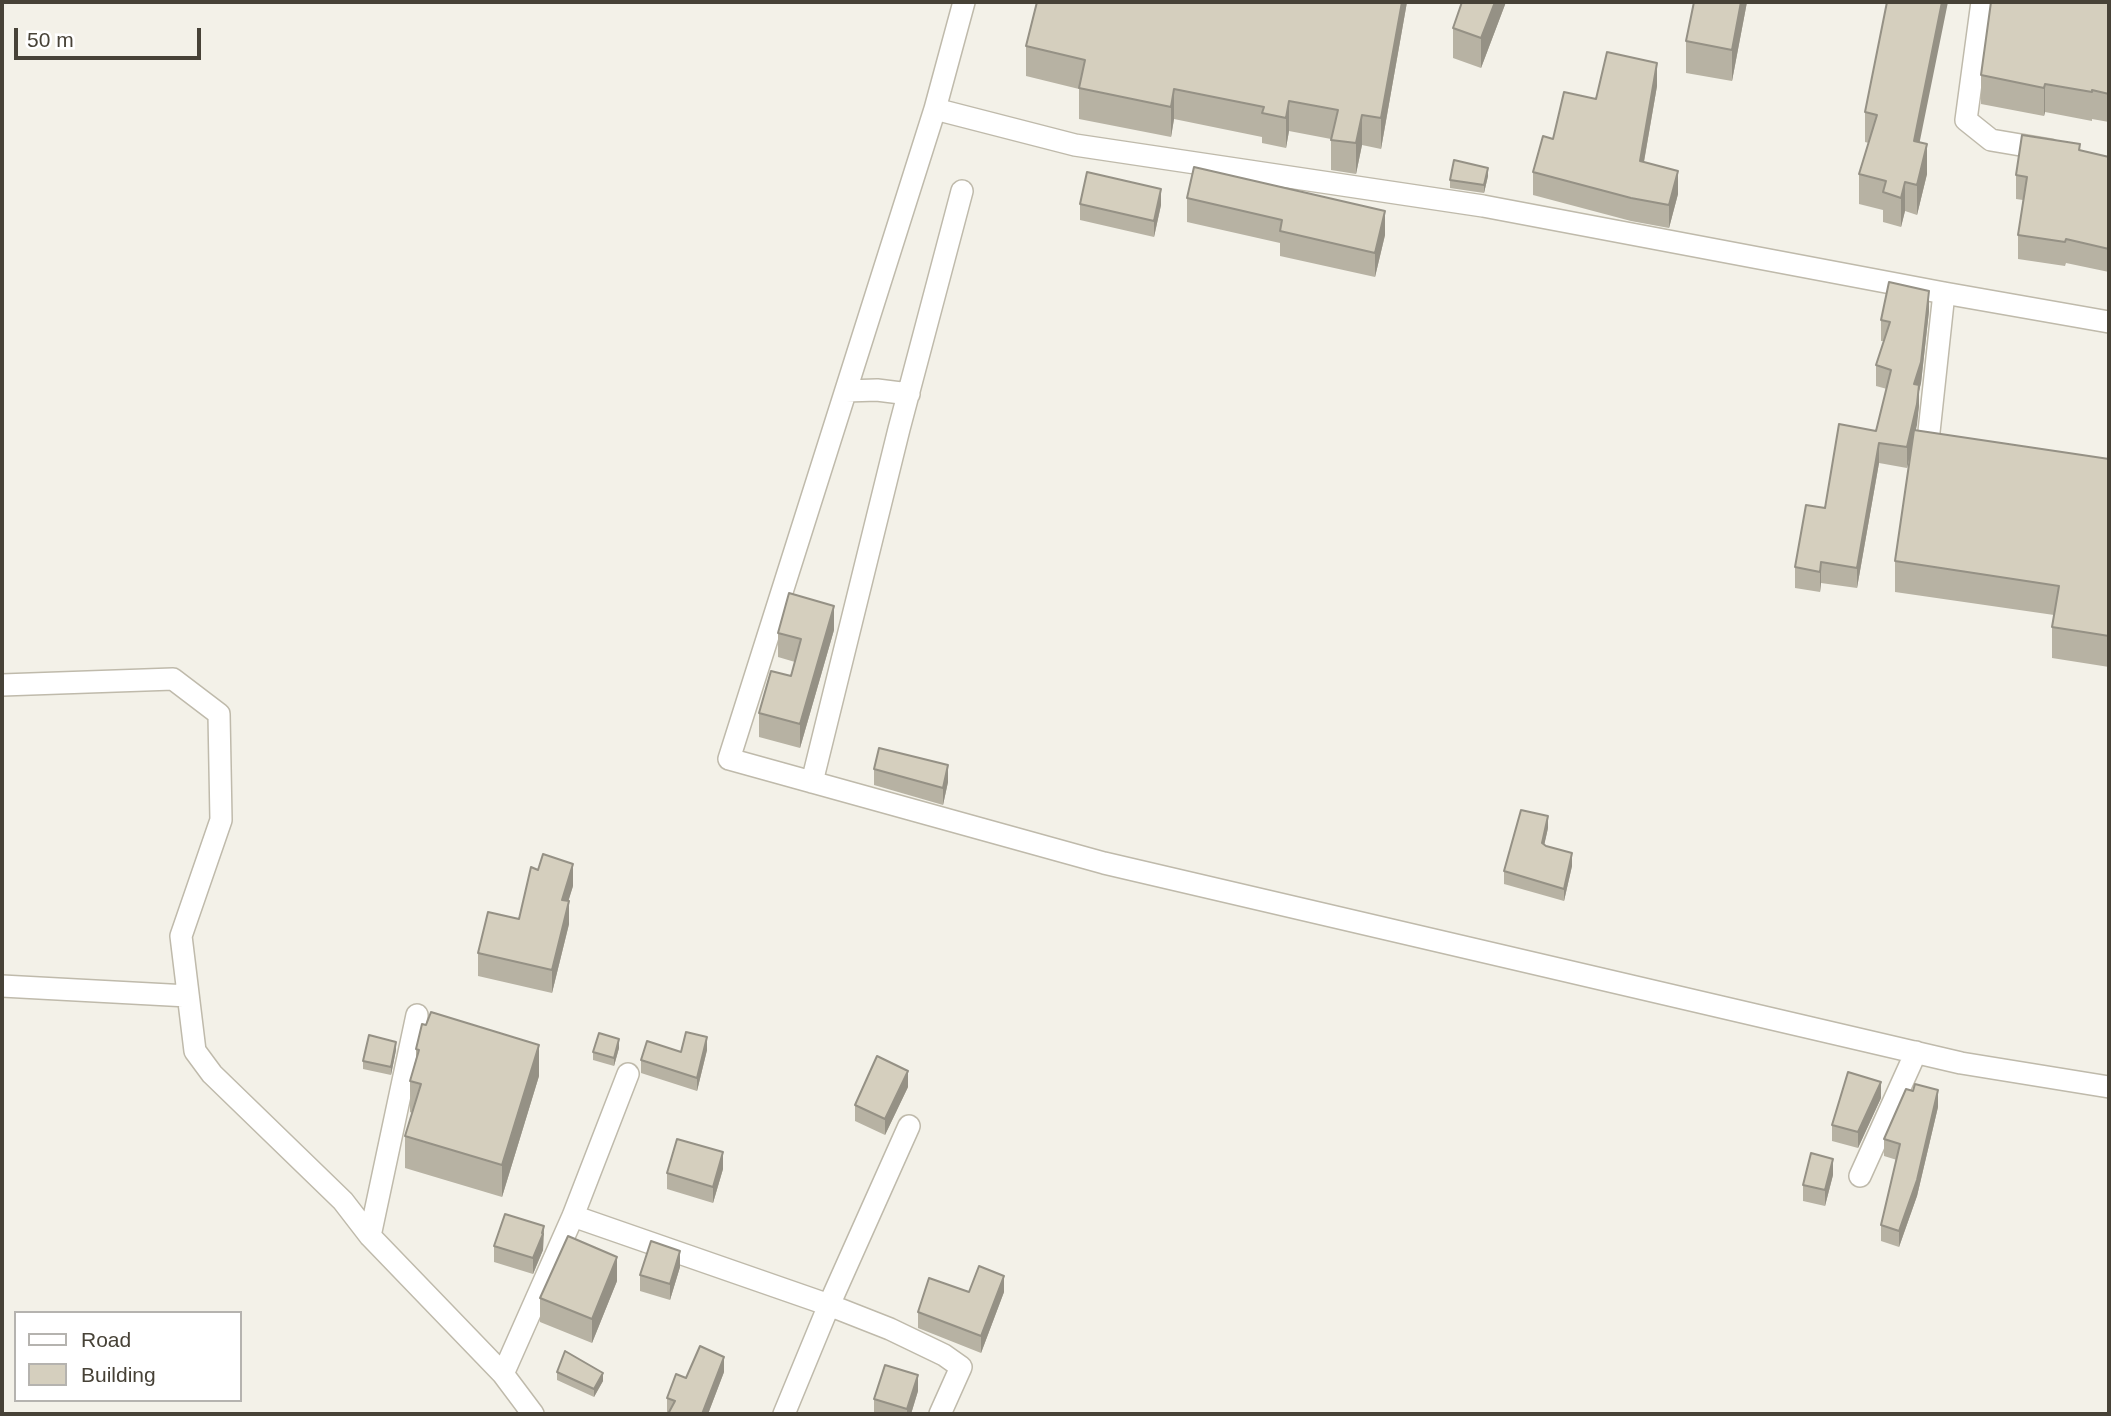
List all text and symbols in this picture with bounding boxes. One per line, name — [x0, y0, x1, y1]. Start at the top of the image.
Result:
scale bar — [18, 14, 205, 58]
text: 50 m — [27, 28, 74, 51]
legend — [14, 1311, 242, 1402]
text: Road — [81, 1328, 131, 1351]
text: Building — [81, 1363, 156, 1386]

